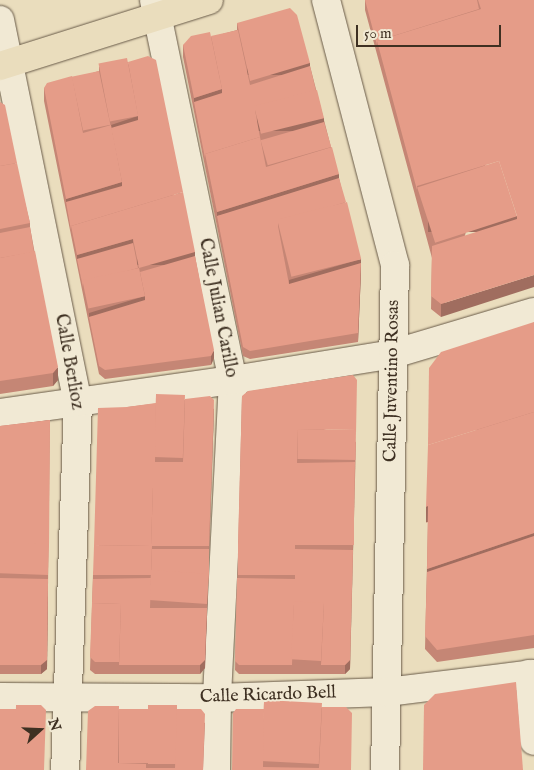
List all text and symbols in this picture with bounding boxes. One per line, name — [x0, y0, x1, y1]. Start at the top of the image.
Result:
scale bar — [359, 15, 504, 47]
text: 50 m — [364, 24, 392, 43]
street label: Calle Julian Carillo — [193, 237, 241, 379]
street label: Calle Juventino Rosas — [381, 300, 405, 462]
street label: Calle Berlioz — [49, 312, 87, 412]
street label: Calle Ricardo Bell — [199, 683, 337, 709]
north arrow — [15, 705, 65, 755]
text: N — [44, 716, 65, 734]

